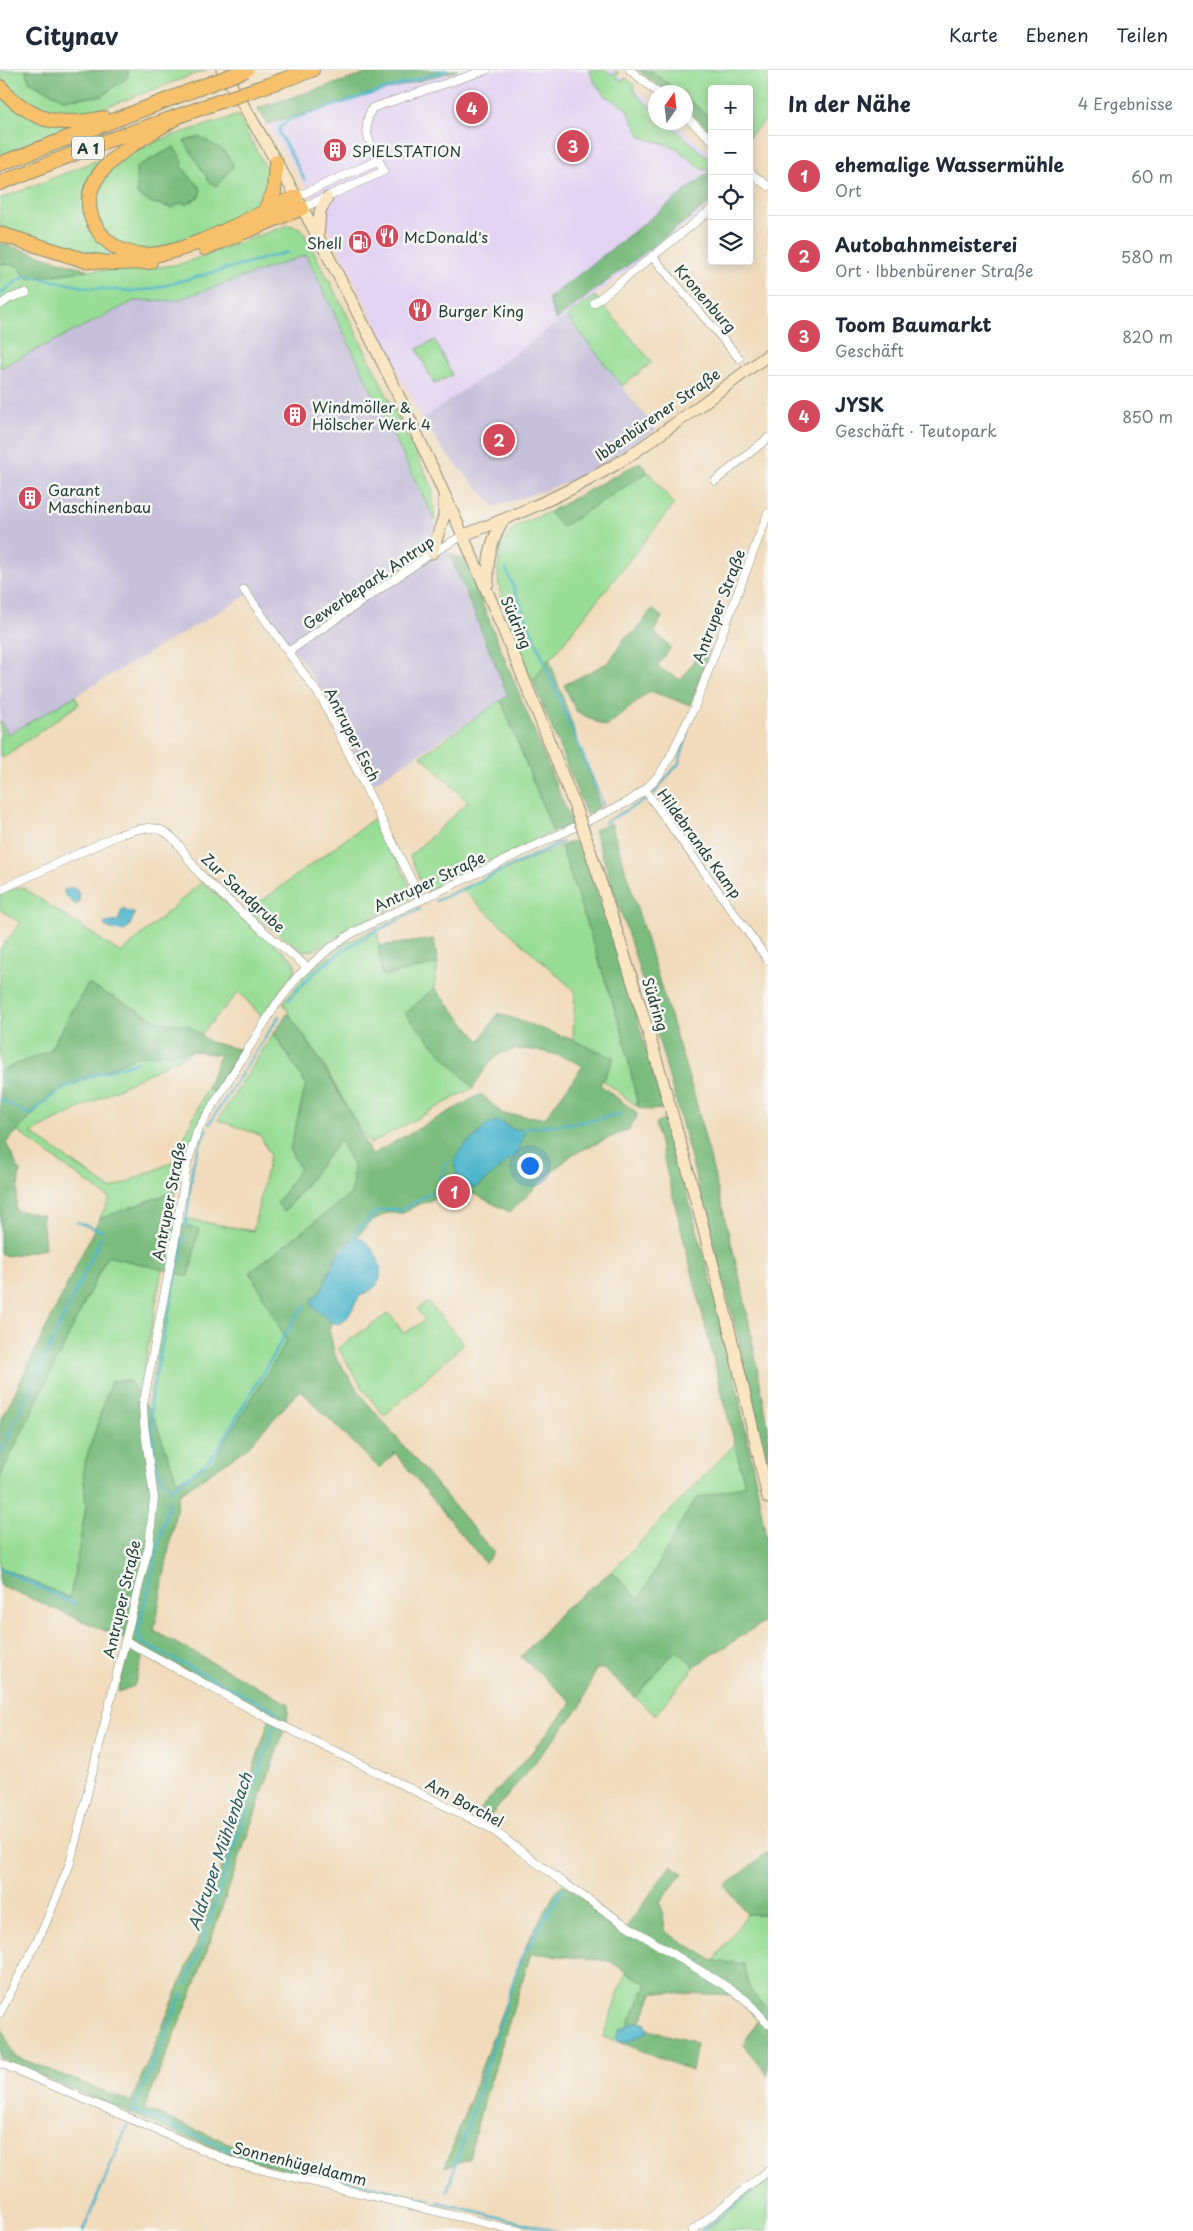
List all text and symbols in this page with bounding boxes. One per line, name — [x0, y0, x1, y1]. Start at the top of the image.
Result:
text: Citynav — [25, 17, 118, 53]
text: Karte — [949, 21, 998, 48]
text: Ebenen — [1026, 21, 1089, 48]
text: Teilen — [1117, 21, 1168, 48]
north arrow — [648, 85, 693, 130]
map controls — [708, 85, 753, 265]
button: + — [708, 85, 753, 130]
text: In der Nähe — [788, 87, 910, 119]
pin: 4 — [456, 89, 488, 127]
text: 4 Ergebnisse — [1078, 91, 1173, 115]
pin: 3 — [557, 127, 589, 165]
button: − — [708, 130, 753, 175]
road number: A 1 — [72, 136, 104, 160]
building icon: SPIELSTATION — [322, 137, 348, 163]
place label: SPIELSTATION — [352, 139, 461, 162]
text: ehemalige Wassermühle — [835, 150, 1064, 178]
text: 1 — [800, 164, 808, 188]
text: 60 m — [1131, 164, 1173, 188]
button: locate — [708, 175, 753, 220]
text: Ort — [835, 178, 862, 202]
button: layers — [708, 220, 753, 265]
restaurant icon: McDonald's — [374, 223, 400, 249]
place label: McDonald's — [404, 225, 488, 248]
fuel station icon: Shell — [347, 229, 373, 255]
text: Autobahnmeisterei — [835, 230, 1017, 258]
place label: Shell — [307, 231, 342, 254]
text: 2 — [798, 244, 810, 268]
text: 580 m — [1121, 244, 1173, 268]
text: Ort · Ibbenbürener Straße — [835, 258, 1033, 282]
street label: Kronenburg — [670, 259, 742, 337]
restaurant icon: Burger King — [407, 297, 433, 323]
place label: Burger King — [438, 299, 524, 322]
text: Toom Baumarkt — [835, 310, 992, 338]
text: 3 — [799, 324, 809, 348]
text: 820 m — [1122, 324, 1173, 348]
text: Geschäft — [835, 338, 904, 362]
street label: Ibbenbürener Straße — [590, 362, 724, 466]
text: JYSK — [835, 390, 884, 418]
place label: Windmöller & Hölscher Werk 4 — [312, 395, 431, 435]
building icon: Windmöller & Hölscher Werk 4 — [282, 402, 308, 428]
text: 4 — [799, 404, 809, 428]
text: 850 m — [1122, 404, 1173, 428]
text: Geschäft · Teutopark — [835, 418, 997, 442]
pin: 2 — [483, 421, 515, 459]
place label: Garant Maschinenbau — [48, 478, 151, 518]
building icon: Garant Maschinenbau — [17, 485, 43, 511]
street label: Gewerbepark Antrup — [298, 529, 438, 635]
street label: Antruper Straße — [686, 546, 750, 666]
street label: Südring — [496, 592, 538, 652]
street label: Antruper Esch — [319, 683, 387, 785]
street label: Hildebrands Kamp — [652, 783, 748, 903]
street label: Antruper Straße — [370, 845, 489, 917]
street label: Zur Sandgrube — [197, 847, 291, 937]
street label: Südring — [637, 974, 675, 1034]
street label: Antruper Straße — [145, 1140, 191, 1262]
your location — [517, 1153, 543, 1179]
pin: 1 — [438, 1173, 470, 1211]
street label: Antruper Straße — [96, 1538, 146, 1660]
water label: Aldruper Mühlenbach — [181, 1768, 257, 1933]
street label: Am Borchel — [422, 1772, 508, 1832]
street label: Sonnenhügeldamm — [230, 2135, 370, 2191]

